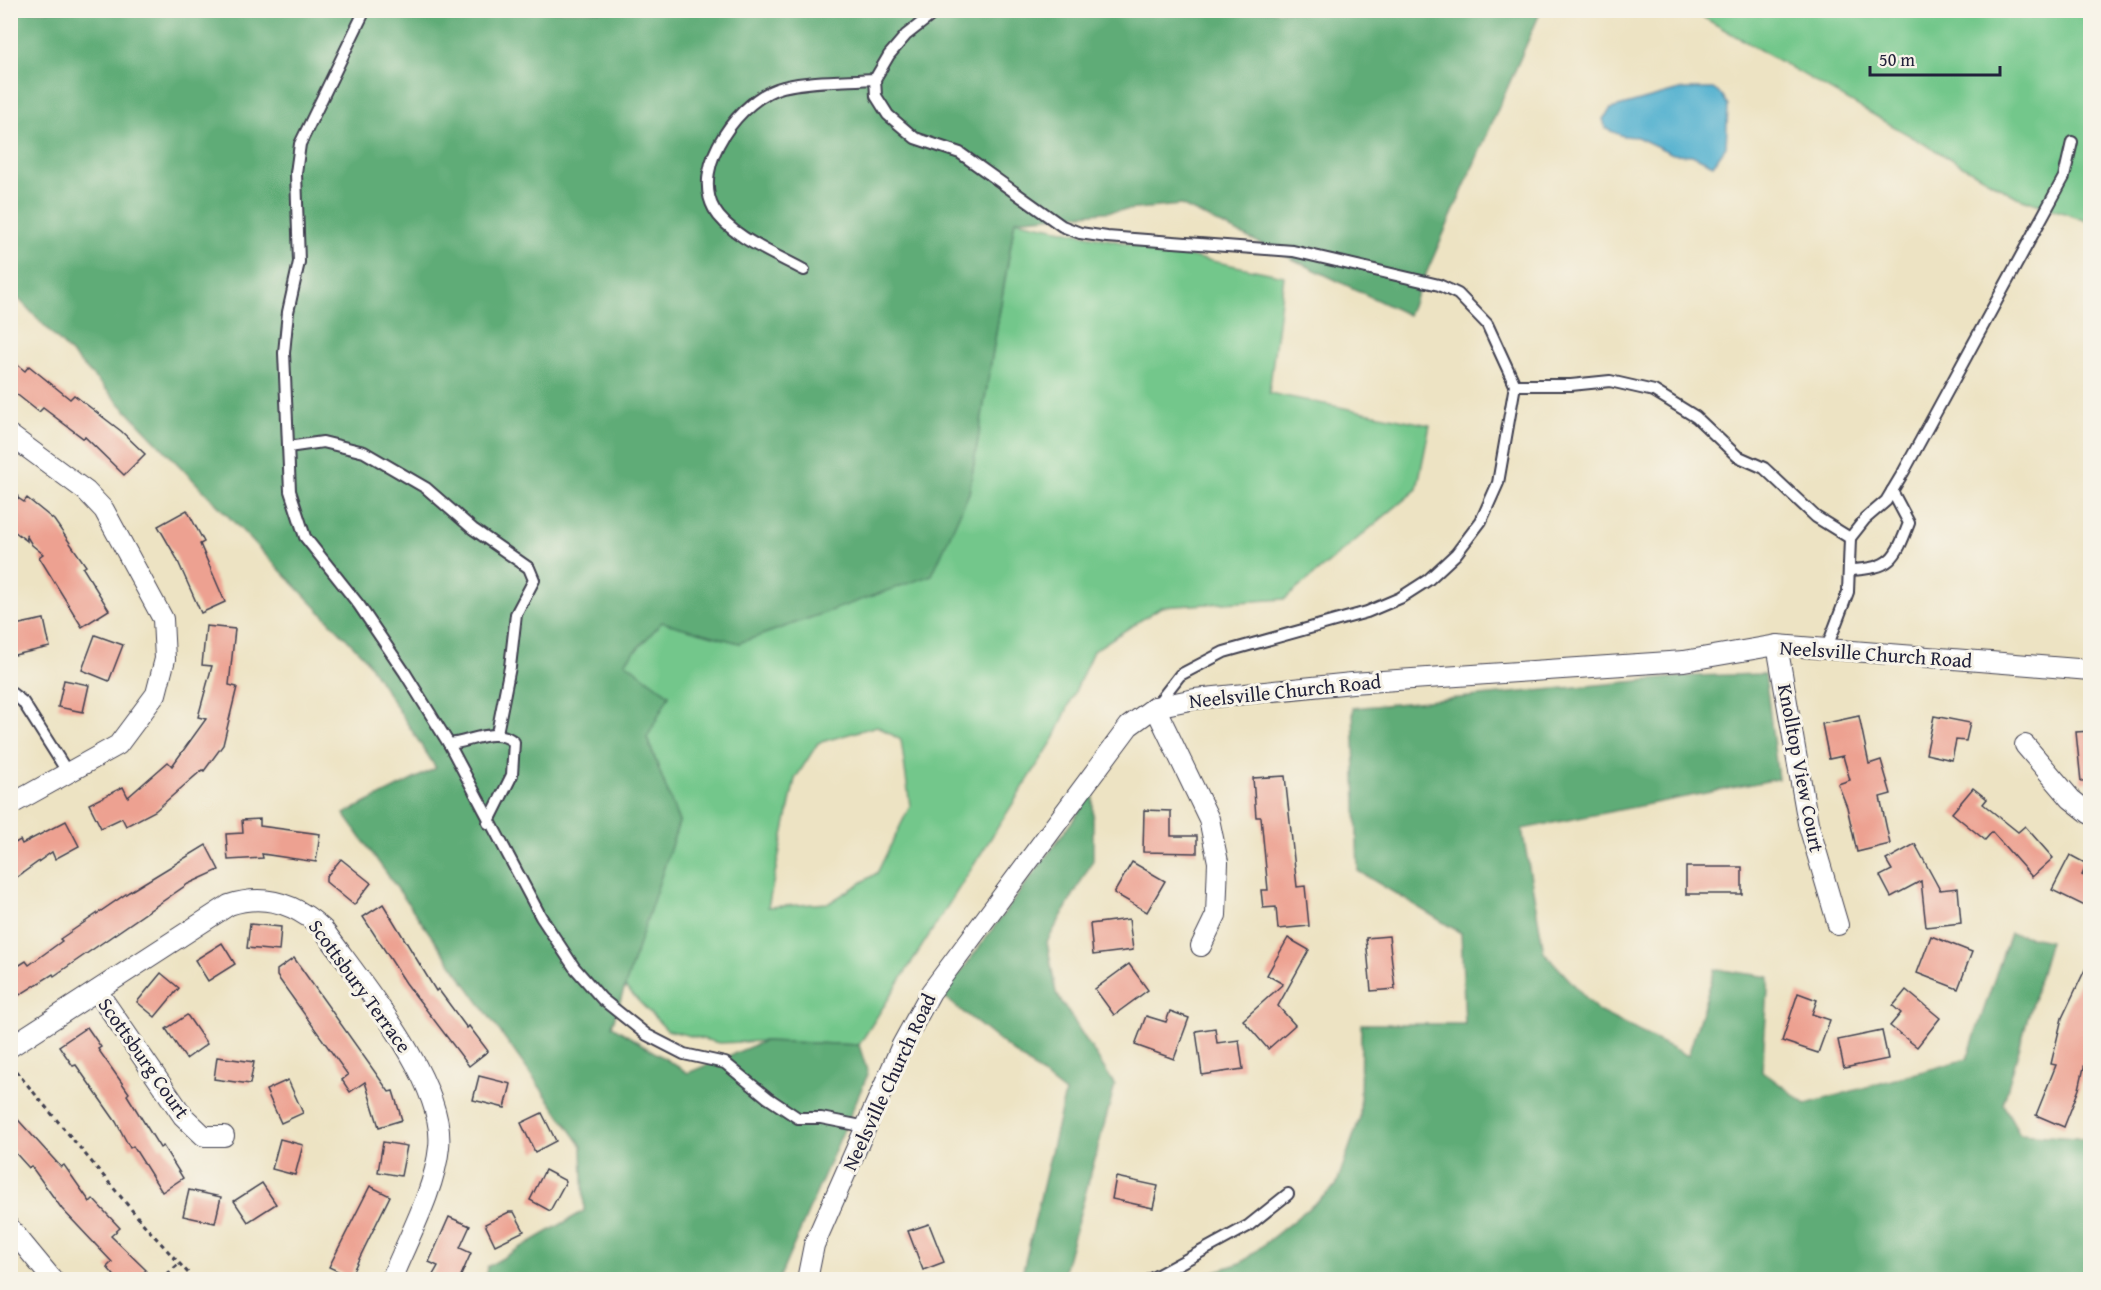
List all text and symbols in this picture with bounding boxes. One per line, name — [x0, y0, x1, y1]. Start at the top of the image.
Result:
scale bar — [1870, 39, 2000, 77]
text: 50 m — [1879, 46, 1915, 73]
street label: Neelsville Church Road — [1779, 632, 1974, 675]
street label: Neelsville Church Road — [1188, 666, 1383, 715]
street label: Knolltop View Court — [1771, 681, 1832, 855]
street label: Scottsbury Terrace — [302, 913, 419, 1058]
street label: Neelsville Church Road — [835, 988, 943, 1175]
street label: Scottsburg Court — [92, 991, 197, 1124]

